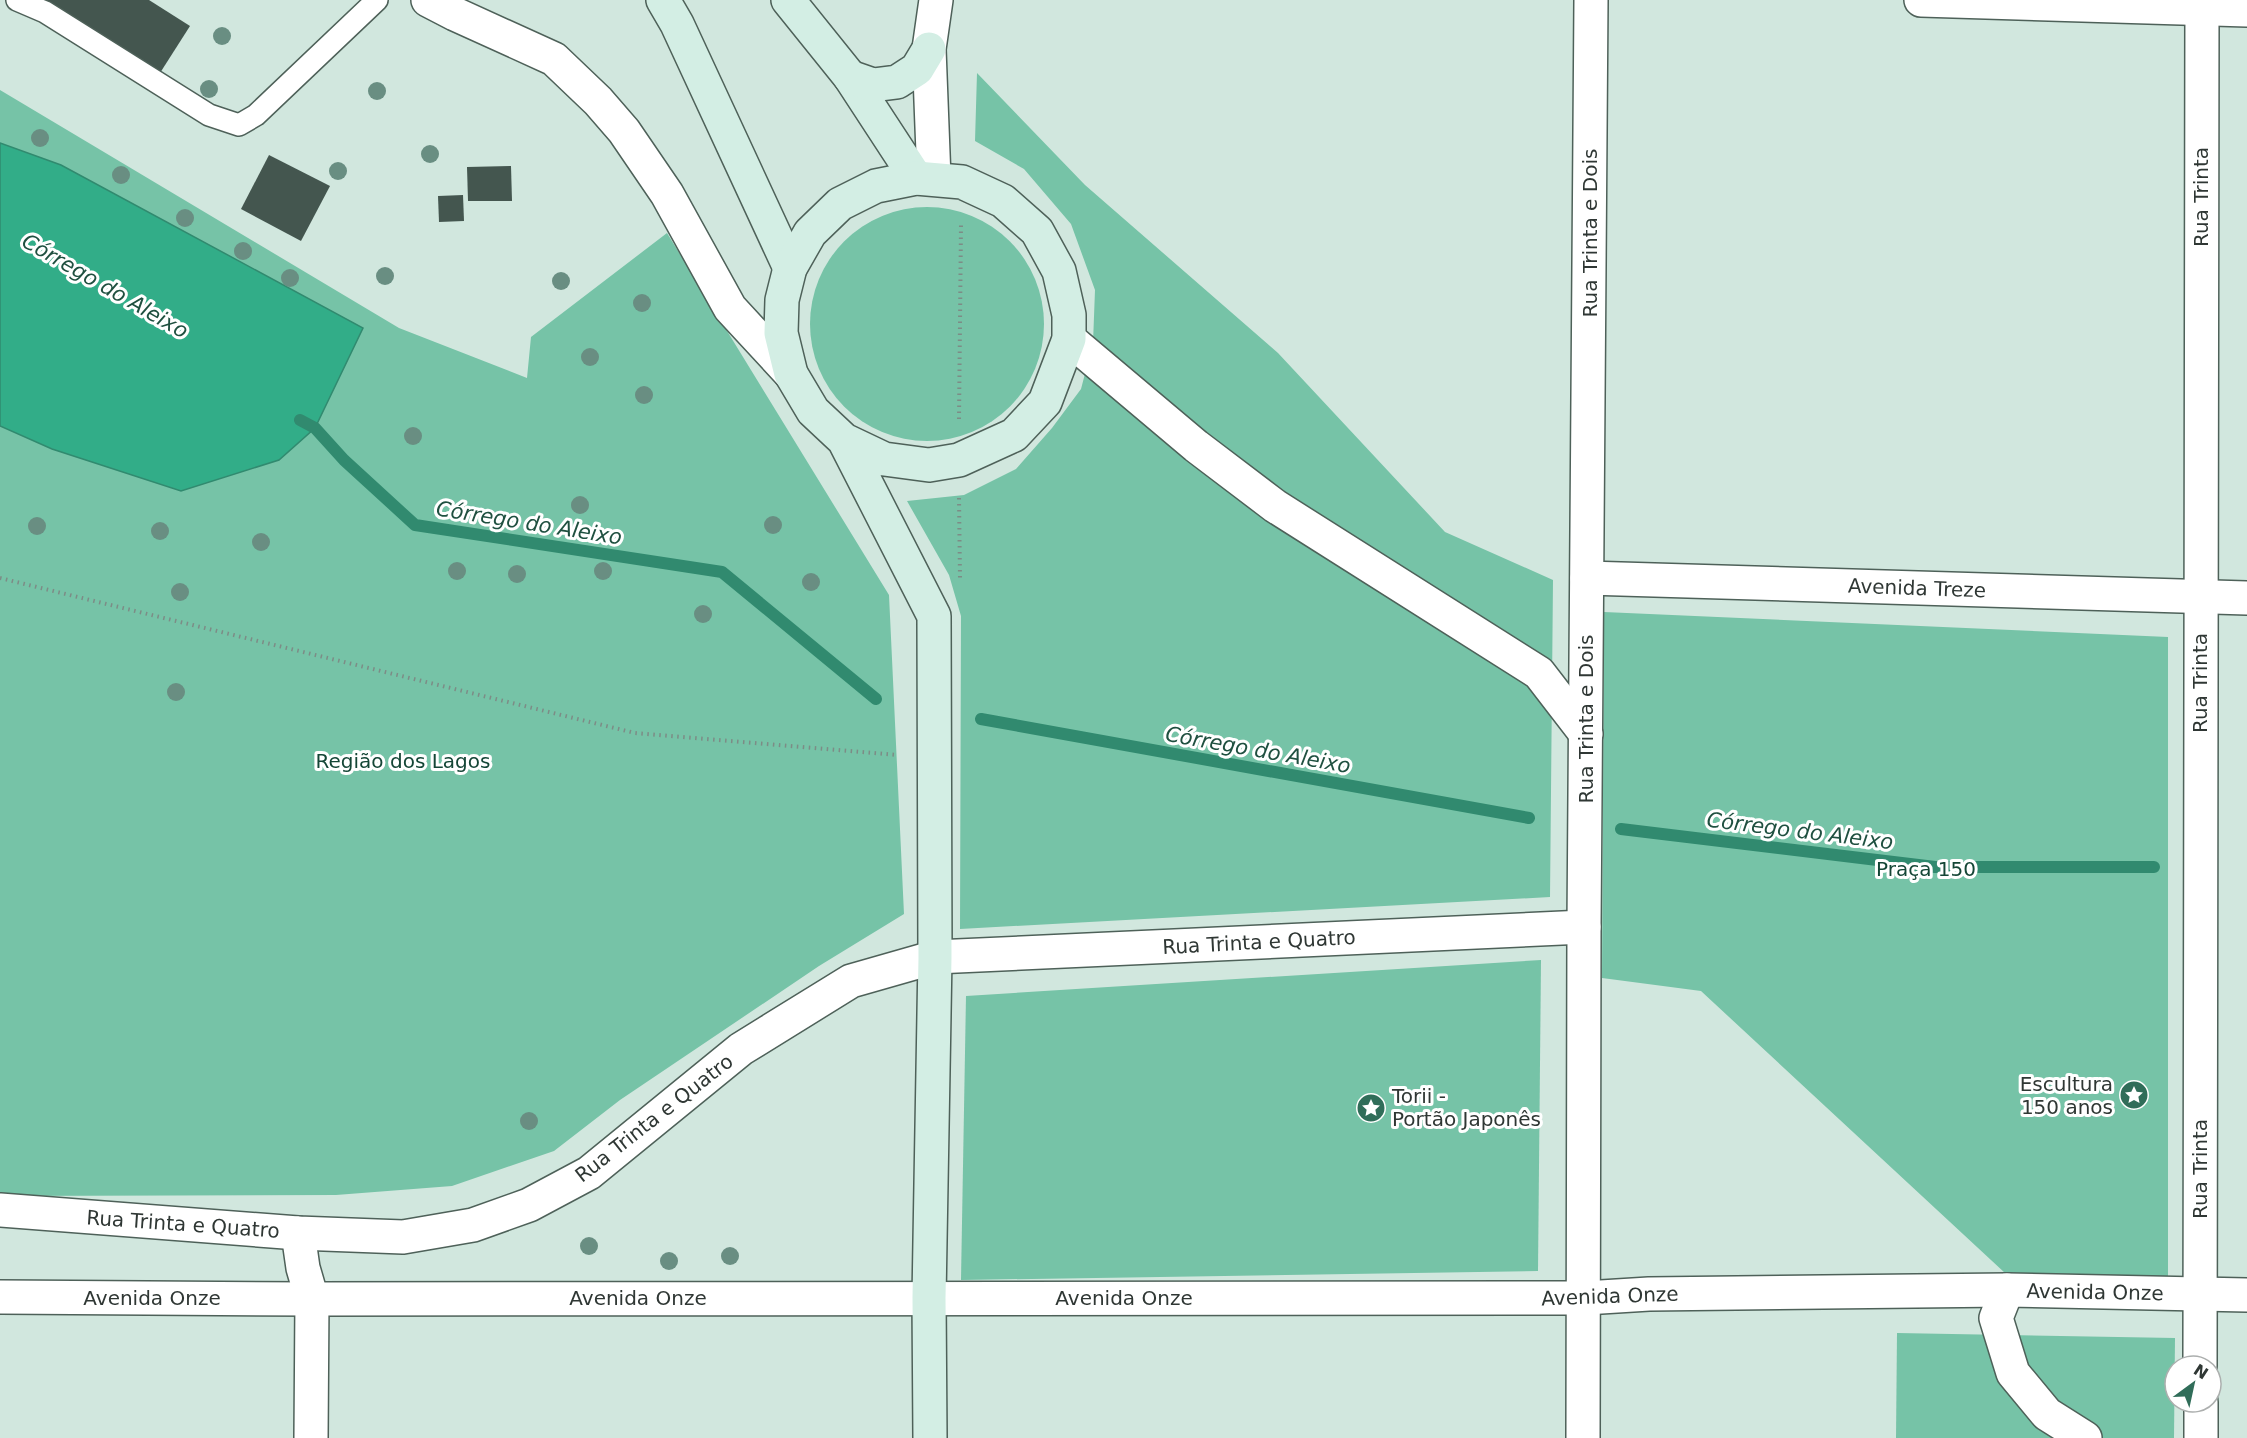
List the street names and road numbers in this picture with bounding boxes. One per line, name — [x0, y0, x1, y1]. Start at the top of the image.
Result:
street label: Rua Trinta — [2189, 147, 2213, 247]
street label: Rua Trinta e Dois — [1578, 149, 1602, 317]
street label: Avenida Treze — [1847, 574, 1987, 602]
street label: Rua Trinta — [2188, 633, 2212, 733]
street label: Rua Trinta e Dois — [1574, 635, 1598, 803]
street label: Rua Trinta e Quatro — [1162, 925, 1356, 959]
street label: Rua Trinta e Quatro — [570, 1049, 738, 1187]
street label: Rua Trinta — [2188, 1119, 2212, 1219]
street label: Rua Trinta e Quatro — [86, 1205, 280, 1243]
street label: Avenida Onze — [2026, 1279, 2164, 1305]
street label: Avenida Onze — [1541, 1282, 1679, 1310]
street label: Avenida Onze — [83, 1286, 221, 1310]
street label: Avenida Onze — [569, 1286, 707, 1310]
street label: Avenida Onze — [1055, 1286, 1193, 1310]

